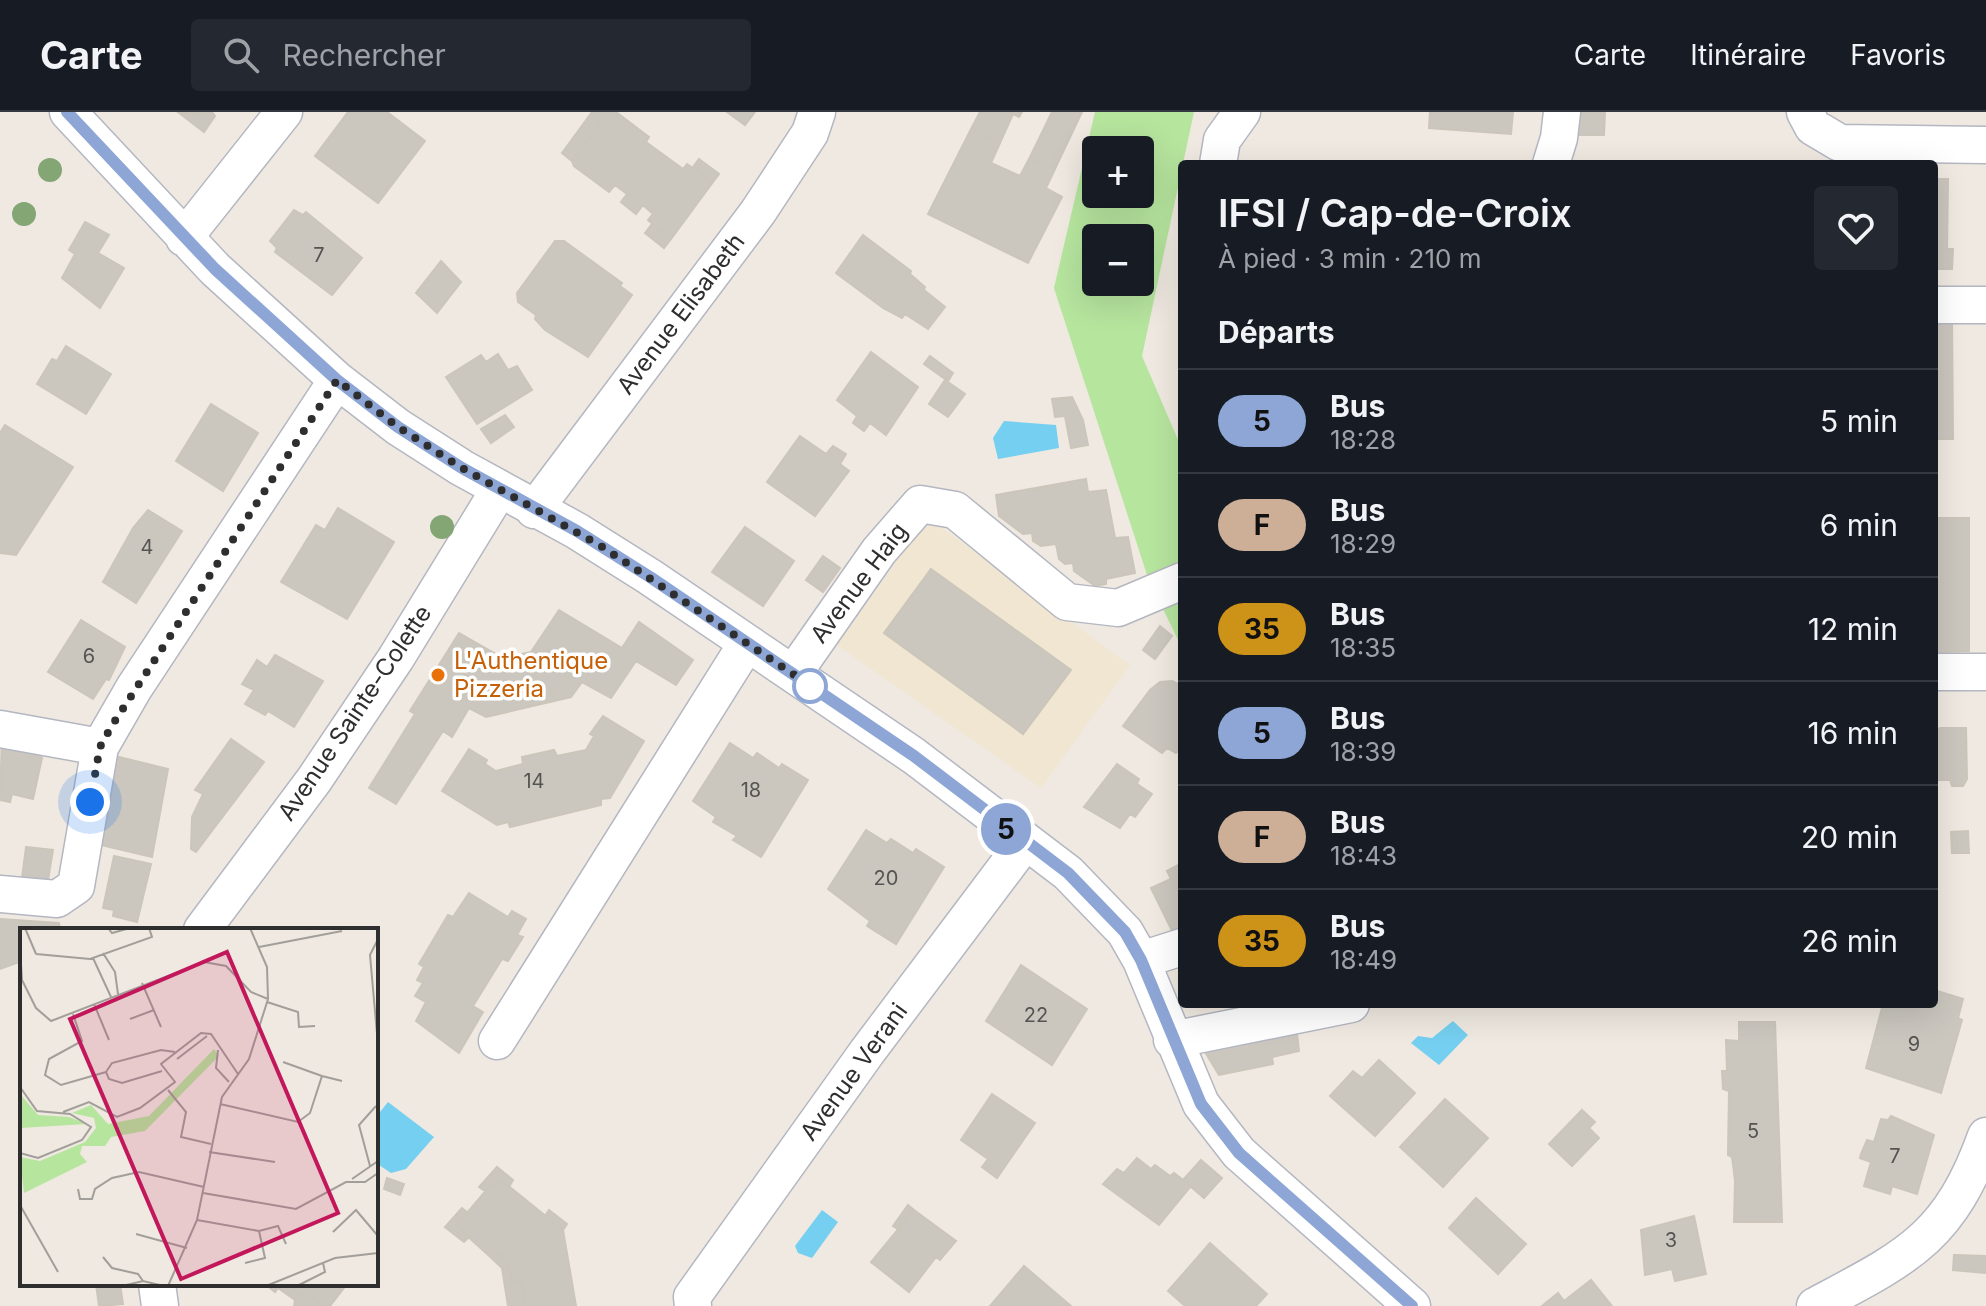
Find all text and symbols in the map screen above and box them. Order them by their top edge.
search box [191,19,751,91]
text: Carte [40,32,143,78]
icon: search [219,33,263,77]
text: Rechercher [283,37,446,73]
text: Carte [1574,38,1646,72]
text: Itinéraire [1690,38,1806,72]
text: Favoris [1850,38,1946,72]
map controls [1082,136,1154,296]
button: + [1082,136,1154,208]
button: heart [1814,186,1898,270]
text: IFSI / Cap-de-Croix [1218,190,1572,236]
button: − [1082,224,1154,296]
street label: Avenue Elisabeth [611,228,751,400]
house number: 7 [313,243,325,267]
text: À pied · 3 min · 210 m [1218,243,1482,274]
text: Départs [1218,314,1335,350]
text: Bus [1330,388,1385,424]
text: 5 min [1820,403,1898,439]
text: 5 [1253,404,1271,438]
text: 18:28 [1330,424,1396,455]
text: Bus [1330,492,1385,528]
text: 6 min [1820,507,1898,543]
text: F [1254,508,1270,542]
street label: Avenue Haig [804,517,913,648]
text: 18:29 [1330,528,1396,559]
house number: 4 [141,535,153,559]
text: Bus [1330,596,1385,632]
street label: Avenue Sainte-Colette [272,600,437,826]
text: 12 min [1808,611,1898,647]
text: 35 [1244,612,1280,646]
text: 18:35 [1330,632,1396,663]
house number: 6 [83,644,95,668]
place label: L'Authentique Pizzeria [454,646,608,703]
marker: L'Authentique Pizzeria [429,666,447,684]
unlabelled marker [793,669,827,703]
text: Bus [1330,700,1385,736]
text: 16 min [1807,715,1898,751]
text: 5 [1253,716,1271,750]
text: 18:39 [1330,736,1396,767]
house number: 14 [523,769,545,793]
house number: 18 [741,778,761,802]
your location [70,782,110,822]
line badge: 5 [980,803,1032,855]
text: Bus [1330,804,1385,840]
text: 5 [997,812,1015,846]
text: 20 min [1801,819,1898,855]
text: F [1254,820,1270,854]
text: 18:43 [1330,840,1397,871]
house number: 20 [874,866,898,890]
text: Bus [1330,908,1385,944]
text: 26 min [1801,923,1898,959]
text: 35 [1244,924,1280,958]
inset map [20,928,378,1286]
text: 18:49 [1330,944,1397,975]
street label: Avenue Verani [794,997,913,1146]
house number: 22 [1024,1003,1048,1027]
house number: 9 [1908,1032,1920,1056]
house number: 5 [1747,1119,1759,1143]
house number: 7 [1889,1144,1901,1168]
house number: 3 [1665,1228,1677,1252]

